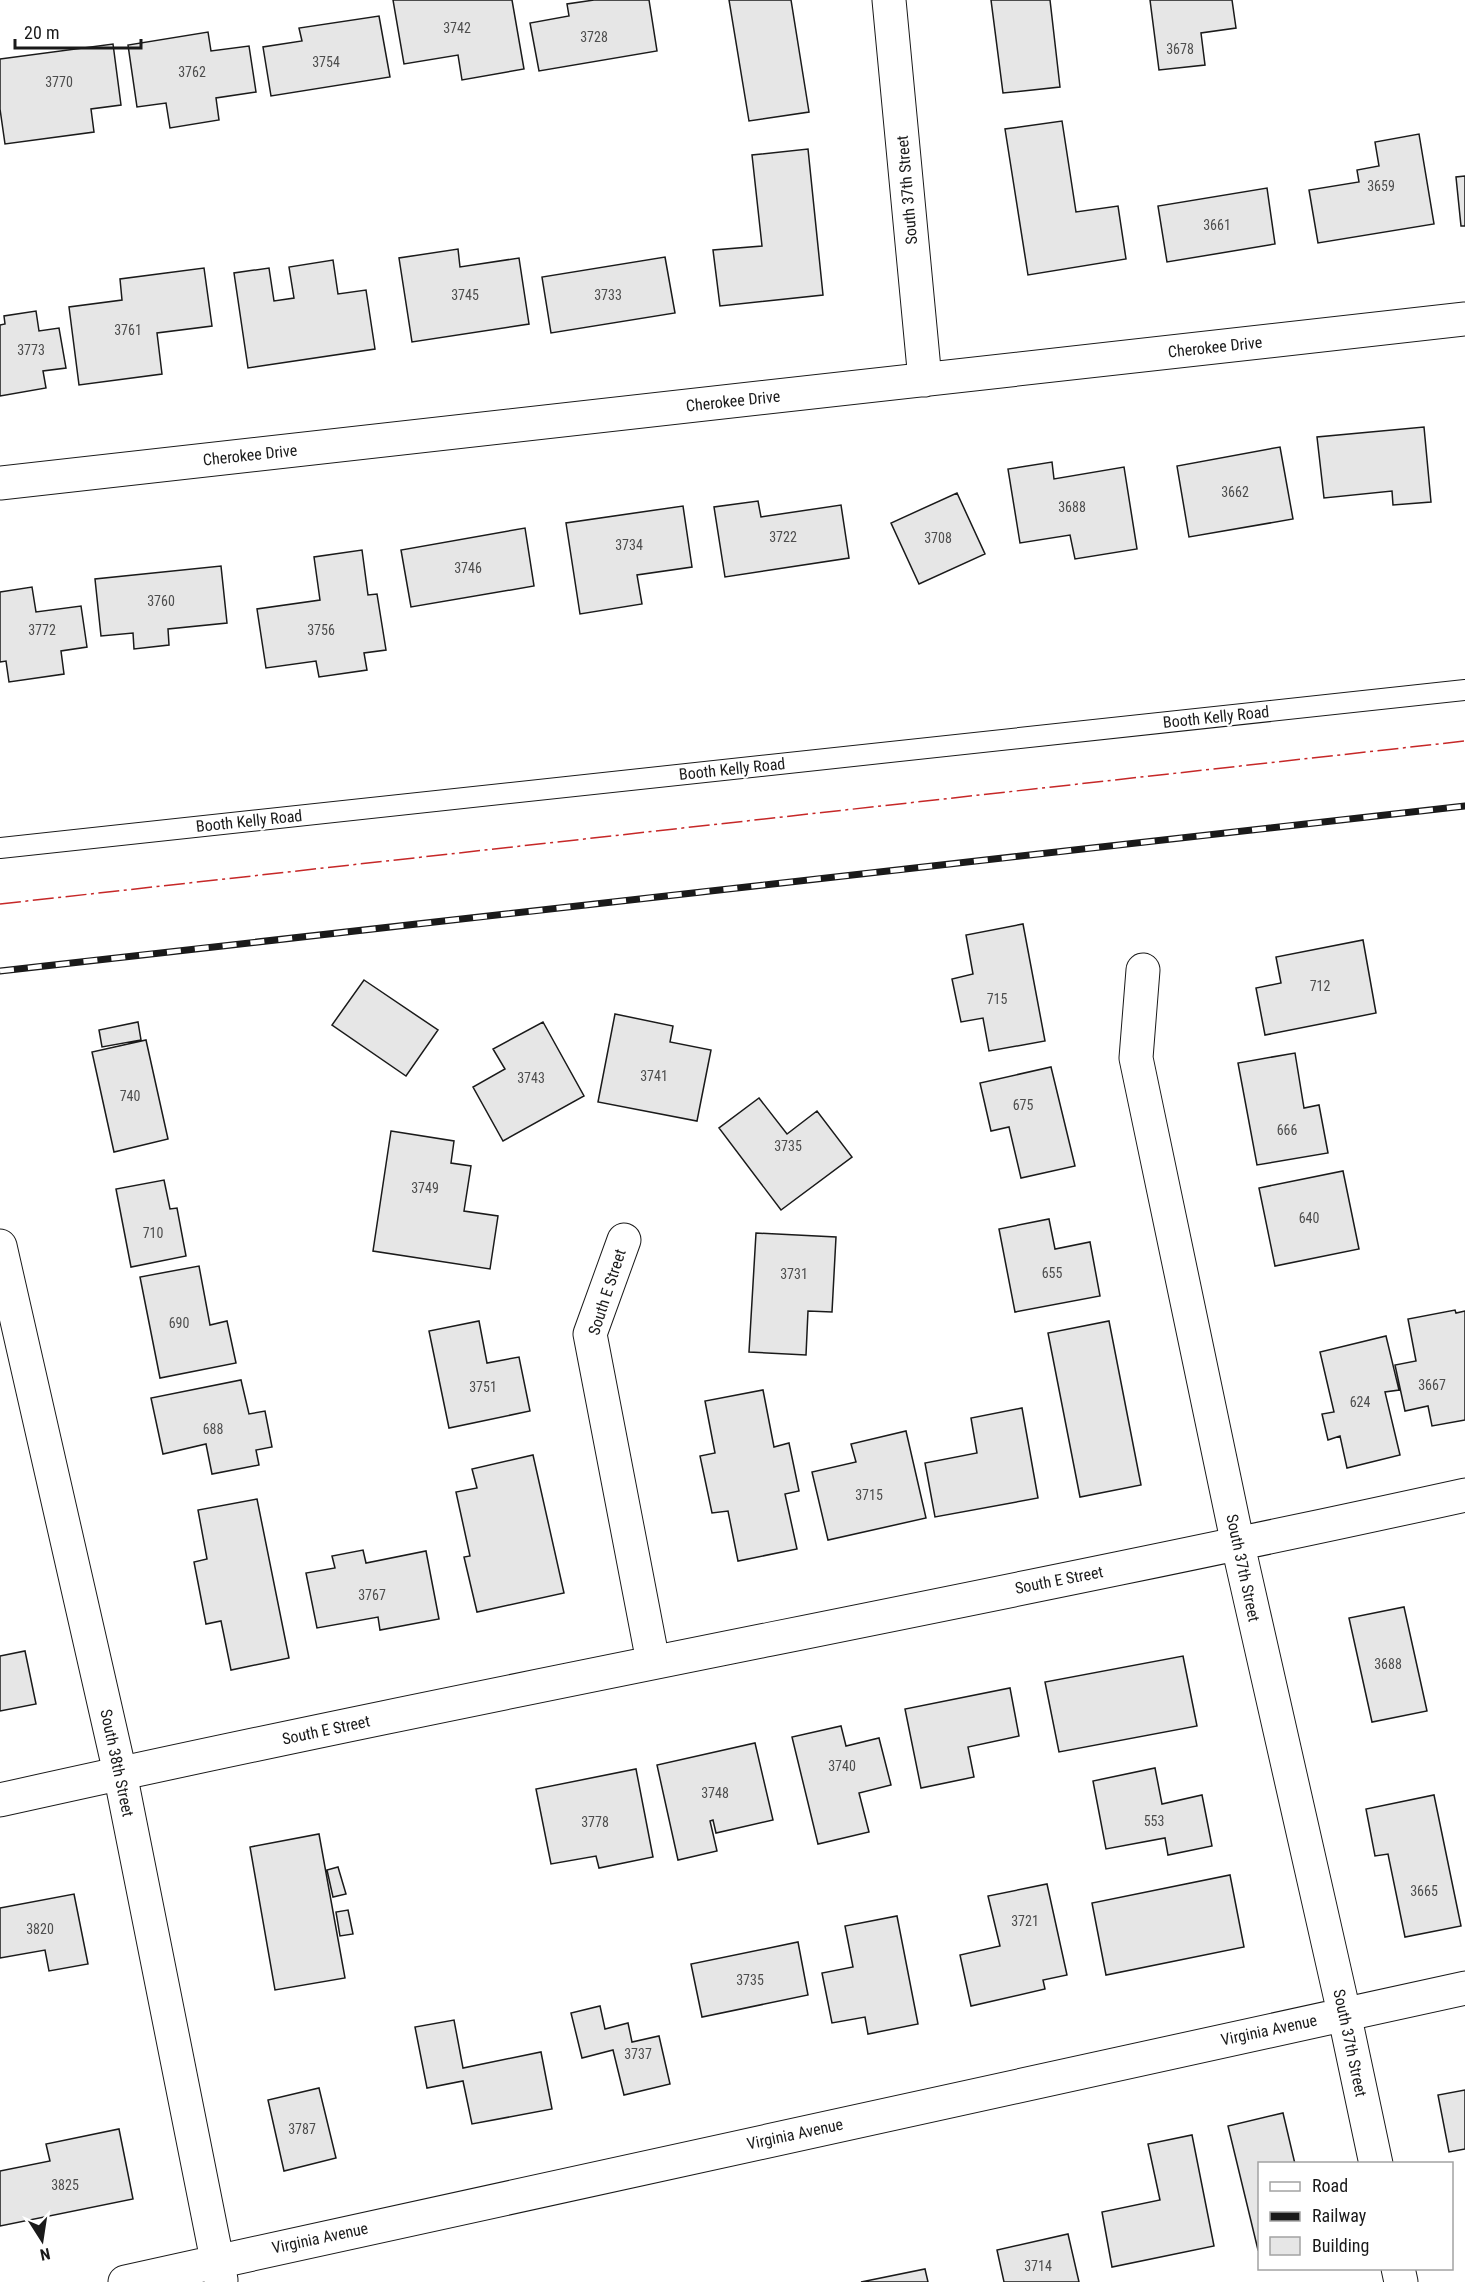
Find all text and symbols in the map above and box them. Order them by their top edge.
scale bar [15,12,141,50]
house number: 3742 [443,20,471,36]
text: 20 m [24,22,59,43]
house number: 3728 [580,29,608,45]
house number: 3678 [1166,41,1194,57]
house number: 3754 [312,54,340,70]
house number: 3762 [178,64,206,80]
house number: 3770 [45,74,73,90]
street label: South 37th Street [893,134,921,245]
house number: 3659 [1367,178,1395,194]
house number: 3661 [1203,217,1231,233]
house number: 3745 [451,287,479,303]
house number: 3733 [594,287,622,303]
house number: 3761 [114,322,142,338]
street label: Cherokee Drive [1167,333,1263,361]
house number: 3773 [17,342,45,358]
street label: Cherokee Drive [685,387,781,415]
street label: Cherokee Drive [202,441,298,469]
house number: 3662 [1221,484,1249,500]
house number: 3688 [1058,499,1086,515]
house number: 3722 [769,529,797,545]
house number: 3708 [924,530,952,546]
house number: 3734 [615,537,643,553]
house number: 3746 [454,560,482,576]
house number: 3760 [147,593,175,609]
house number: 3772 [28,622,56,638]
house number: 3756 [307,622,335,638]
street label: Booth Kelly Road [1162,702,1270,732]
street label: Booth Kelly Road [678,754,786,784]
street label: Booth Kelly Road [195,806,303,836]
house number: 712 [1310,978,1330,994]
house number: 715 [987,991,1007,1007]
house number: 3741 [640,1068,668,1084]
house number: 3743 [517,1070,545,1086]
house number: 740 [120,1088,140,1104]
house number: 675 [1013,1097,1033,1113]
house number: 666 [1277,1122,1297,1138]
house number: 3735 [774,1138,802,1154]
house number: 3749 [411,1180,439,1196]
house number: 640 [1299,1210,1319,1226]
house number: 710 [143,1225,163,1241]
street label: South E Street [584,1246,630,1337]
house number: 655 [1042,1265,1062,1281]
house number: 3731 [780,1266,808,1282]
house number: 690 [169,1315,189,1331]
house number: 3667 [1418,1377,1446,1393]
house number: 3751 [469,1379,497,1395]
house number: 624 [1350,1394,1370,1410]
house number: 688 [203,1421,223,1437]
house number: 3715 [855,1487,883,1503]
street label: South 37th Street [1222,1512,1264,1624]
street label: South E Street [1013,1562,1105,1598]
house number: 3767 [358,1587,386,1603]
house number: 3688 [1374,1656,1402,1672]
street label: South 38th Street [96,1707,138,1819]
street label: South E Street [280,1711,372,1749]
house number: 3740 [828,1758,856,1774]
house number: 3748 [701,1785,729,1801]
house number: 553 [1144,1813,1164,1829]
house number: 3778 [581,1814,609,1830]
house number: 3665 [1410,1883,1438,1899]
house number: 3721 [1011,1913,1039,1929]
house number: 3820 [26,1921,54,1937]
house number: 3735 [736,1972,764,1988]
street label: South 37th Street [1329,1987,1371,2099]
street label: Virginia Avenue [1219,2011,1319,2049]
house number: 3737 [624,2046,652,2062]
street label: Virginia Avenue [745,2115,845,2153]
house number: 3787 [288,2121,316,2137]
legend [1258,2162,1453,2270]
text: Road [1312,2175,1348,2196]
house number: 3825 [51,2177,79,2193]
text: Railway [1312,2205,1367,2226]
north arrow [12,2210,72,2270]
street label: Virginia Avenue [270,2219,370,2257]
text: Building [1312,2235,1369,2256]
text: N [38,2244,52,2264]
house number: 3714 [1024,2258,1052,2274]

